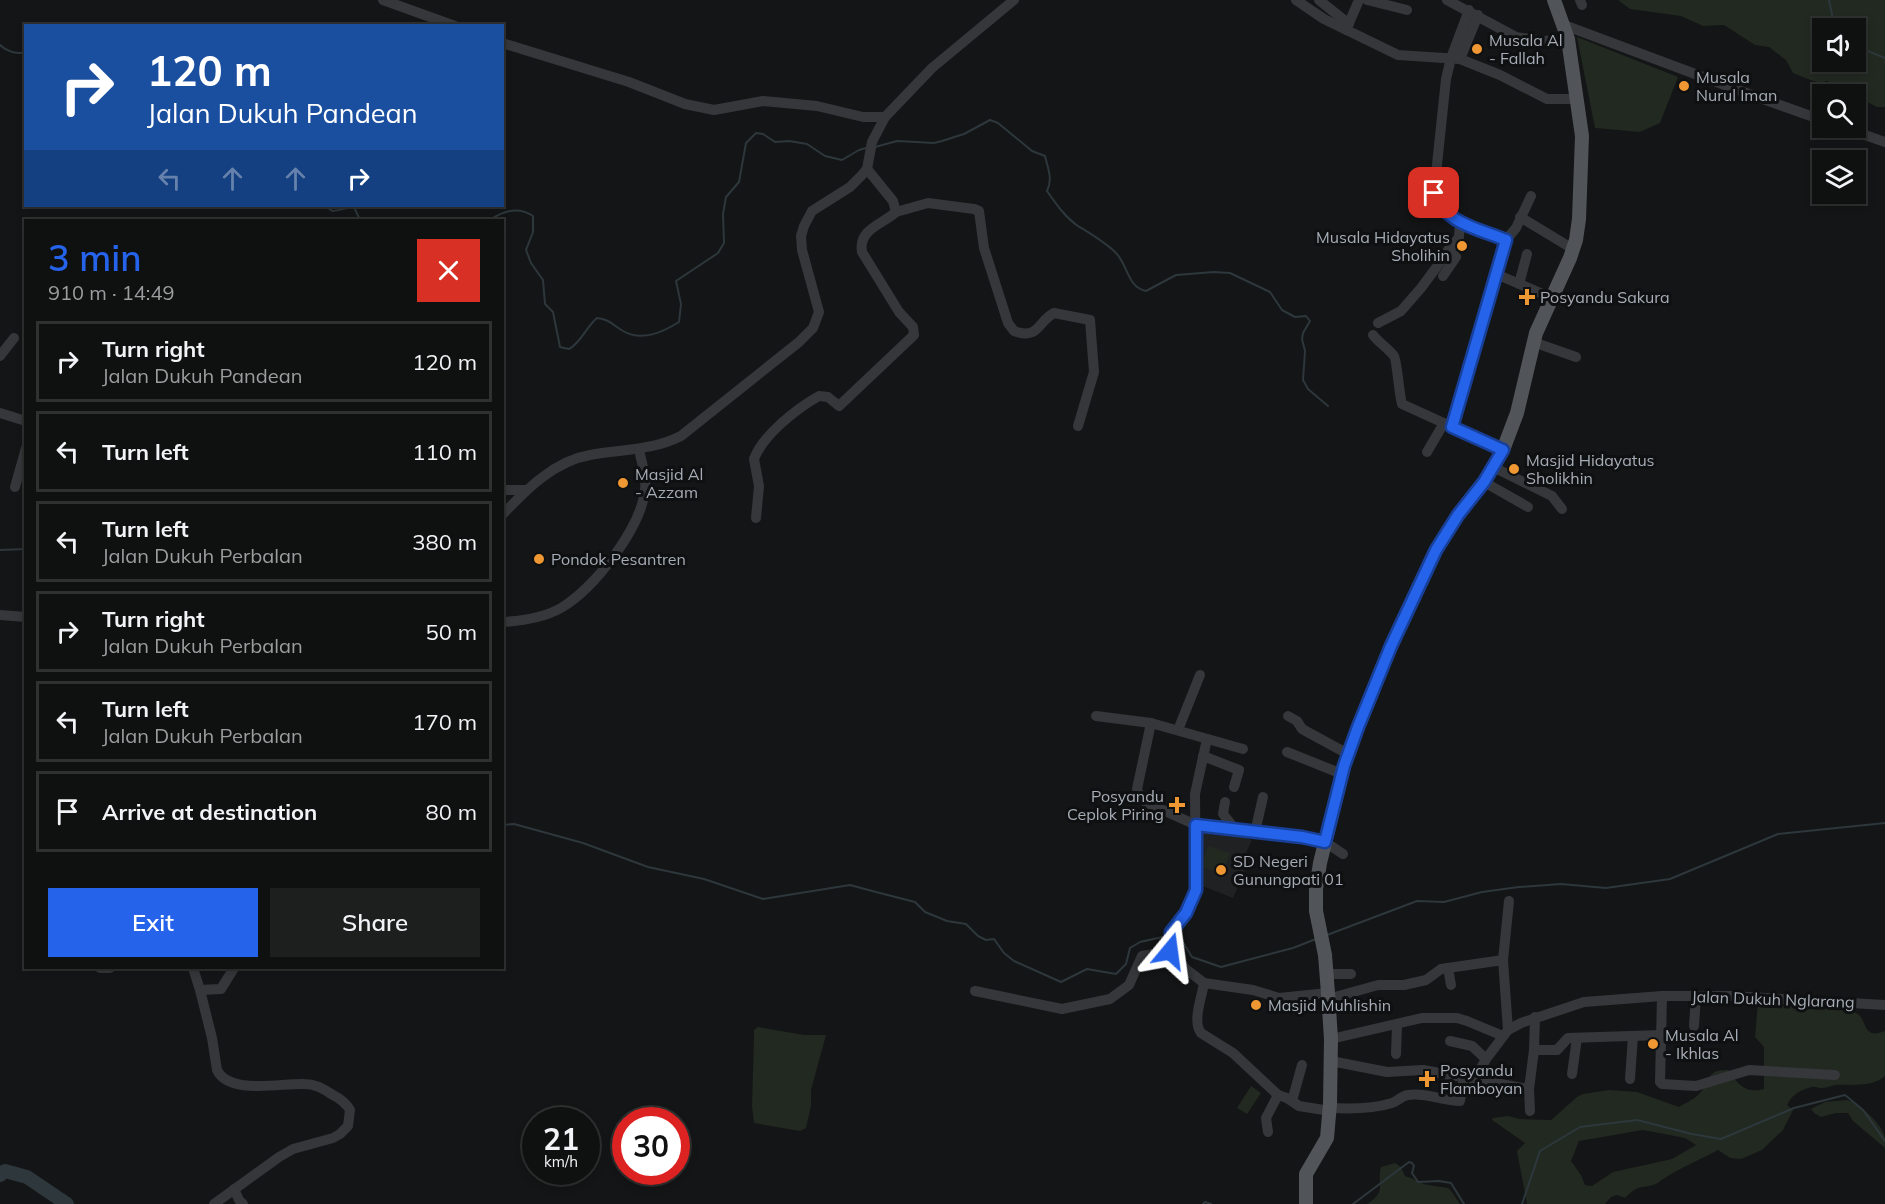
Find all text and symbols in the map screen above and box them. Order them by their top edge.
map controls [1812,18,1866,204]
button: sound [1812,18,1866,72]
place label: Musala Al - Fallah [1489,30,1563,68]
marker: Musala Al - Fallah [1470,42,1484,56]
text: 120 m [147,44,272,97]
icon: right [48,48,126,126]
place label: Musala Nurul Iman [1696,67,1777,105]
marker: Musala Nurul Iman [1677,79,1691,93]
button: search [1812,84,1866,138]
text: Jalan Dukuh Pandean [147,96,418,130]
button: layers [1812,150,1866,204]
icon: left [153,162,186,195]
icon: ahead [216,162,249,195]
icon: ahead [279,162,312,195]
icon: right [342,162,375,195]
pin [1408,167,1459,218]
icon: arrive [1417,176,1450,209]
place label: Musala Hidayatus Sholihin [1316,227,1450,265]
text: 3 min [48,235,142,280]
button: close [417,239,480,302]
marker: Musala Hidayatus Sholihin [1455,239,1469,253]
text: 910 m · 14:49 [48,280,174,305]
place label: Posyandu Sakura [1540,287,1670,307]
marker: Posyandu Sakura [1518,288,1536,306]
text: Turn right [102,335,205,363]
icon: right [51,345,84,378]
text: 120 m [412,348,477,376]
text: Jalan Dukuh Pandean [102,363,302,388]
icon: left [51,435,84,468]
text: Turn left [102,438,189,466]
text: 110 m [412,438,477,466]
place label: Masjid Hidayatus Sholikhin [1526,450,1655,488]
marker: Masjid Hidayatus Sholikhin [1507,462,1521,476]
place label: Masjid Al - Azzam [635,464,703,502]
marker: Masjid Al - Azzam [616,476,630,490]
text: Turn left [102,515,189,543]
icon: left [51,525,84,558]
text: 380 m [412,528,477,556]
text: Jalan Dukuh Perbalan [102,543,303,568]
place label: Pondok Pesantren [551,549,686,569]
marker: Pondok Pesantren [532,552,546,566]
text: Turn right [102,605,205,633]
icon: right [51,615,84,648]
text: 50 m [426,618,477,646]
text: Jalan Dukuh Perbalan [102,633,303,658]
text: Turn left [102,695,189,723]
icon: left [51,705,84,738]
text: 170 m [412,708,477,736]
text: Jalan Dukuh Perbalan [102,723,303,748]
place label: Posyandu Ceplok Piring [1067,786,1164,824]
icon: arrive [51,795,84,828]
marker: Posyandu Ceplok Piring [1168,796,1186,814]
text: Arrive at destination [102,798,317,826]
text: 80 m [426,798,477,826]
place label: SD Negeri Gunungpati 01 [1233,851,1344,889]
marker: SD Negeri Gunungpati 01 [1214,863,1228,877]
button: Exit [48,888,258,957]
button: Share [270,888,480,957]
position arrow [1138,919,1202,983]
street label: Jalan Dukuh Nglarang [1691,986,1855,1012]
place label: Masjid Muhlishin [1268,995,1391,1015]
marker: Masjid Muhlishin [1249,998,1263,1012]
place label: Musala Al - Ikhlas [1665,1025,1739,1063]
marker: Musala Al - Ikhlas [1646,1037,1660,1051]
place label: Posyandu Flamboyan [1440,1060,1522,1098]
marker: Posyandu Flamboyan [1418,1070,1436,1088]
speed limit sign: 30 [612,1107,690,1185]
text: 21 [543,1120,579,1158]
text: km/h [544,1152,578,1171]

